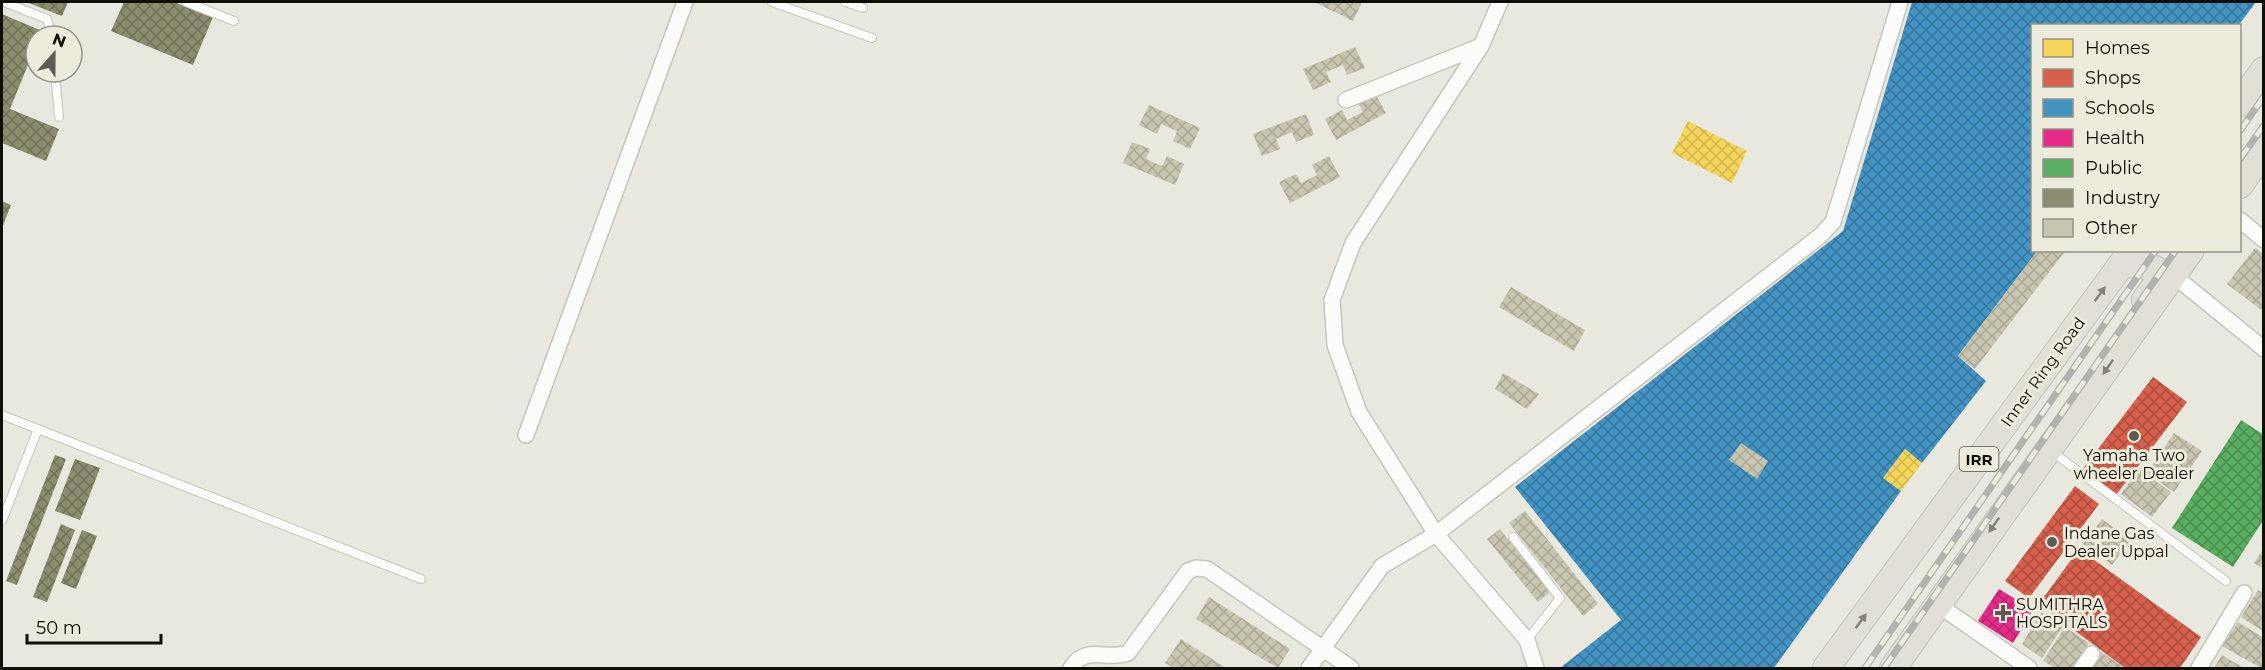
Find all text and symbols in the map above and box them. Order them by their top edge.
north arrow [24,24,84,84]
legend [2031,24,2241,252]
text: N [50,29,69,52]
text: Homes [2085,37,2150,59]
text: Shops [2085,67,2141,89]
text: Schools [2085,97,2155,119]
text: Health [2085,127,2145,149]
text: Public [2085,157,2142,179]
text: Industry [2085,187,2160,209]
text: Other [2085,217,2138,239]
one-way arrow [2094,287,2106,303]
street label: Inner Ring Road [1997,314,2089,430]
one-way arrow [2102,358,2114,374]
marker: Yamaha Two wheeler Dealer [2127,429,2141,443]
place label: Yamaha Two wheeler Dealer [2073,446,2195,483]
road number: IRR [1960,447,1998,471]
one-way arrow [1988,517,2000,532]
place label: Indane Gas Dealer Uppal [2064,524,2169,561]
marker: Indane Gas Dealer Uppal [2045,535,2059,549]
place label: SUMITHRA HOSPITALS [2016,595,2108,632]
marker: SUMITHRA HOSPITALS [1994,604,2012,622]
scale bar [27,607,160,645]
one-way arrow [1854,614,1866,629]
text: 50 m [36,617,82,639]

